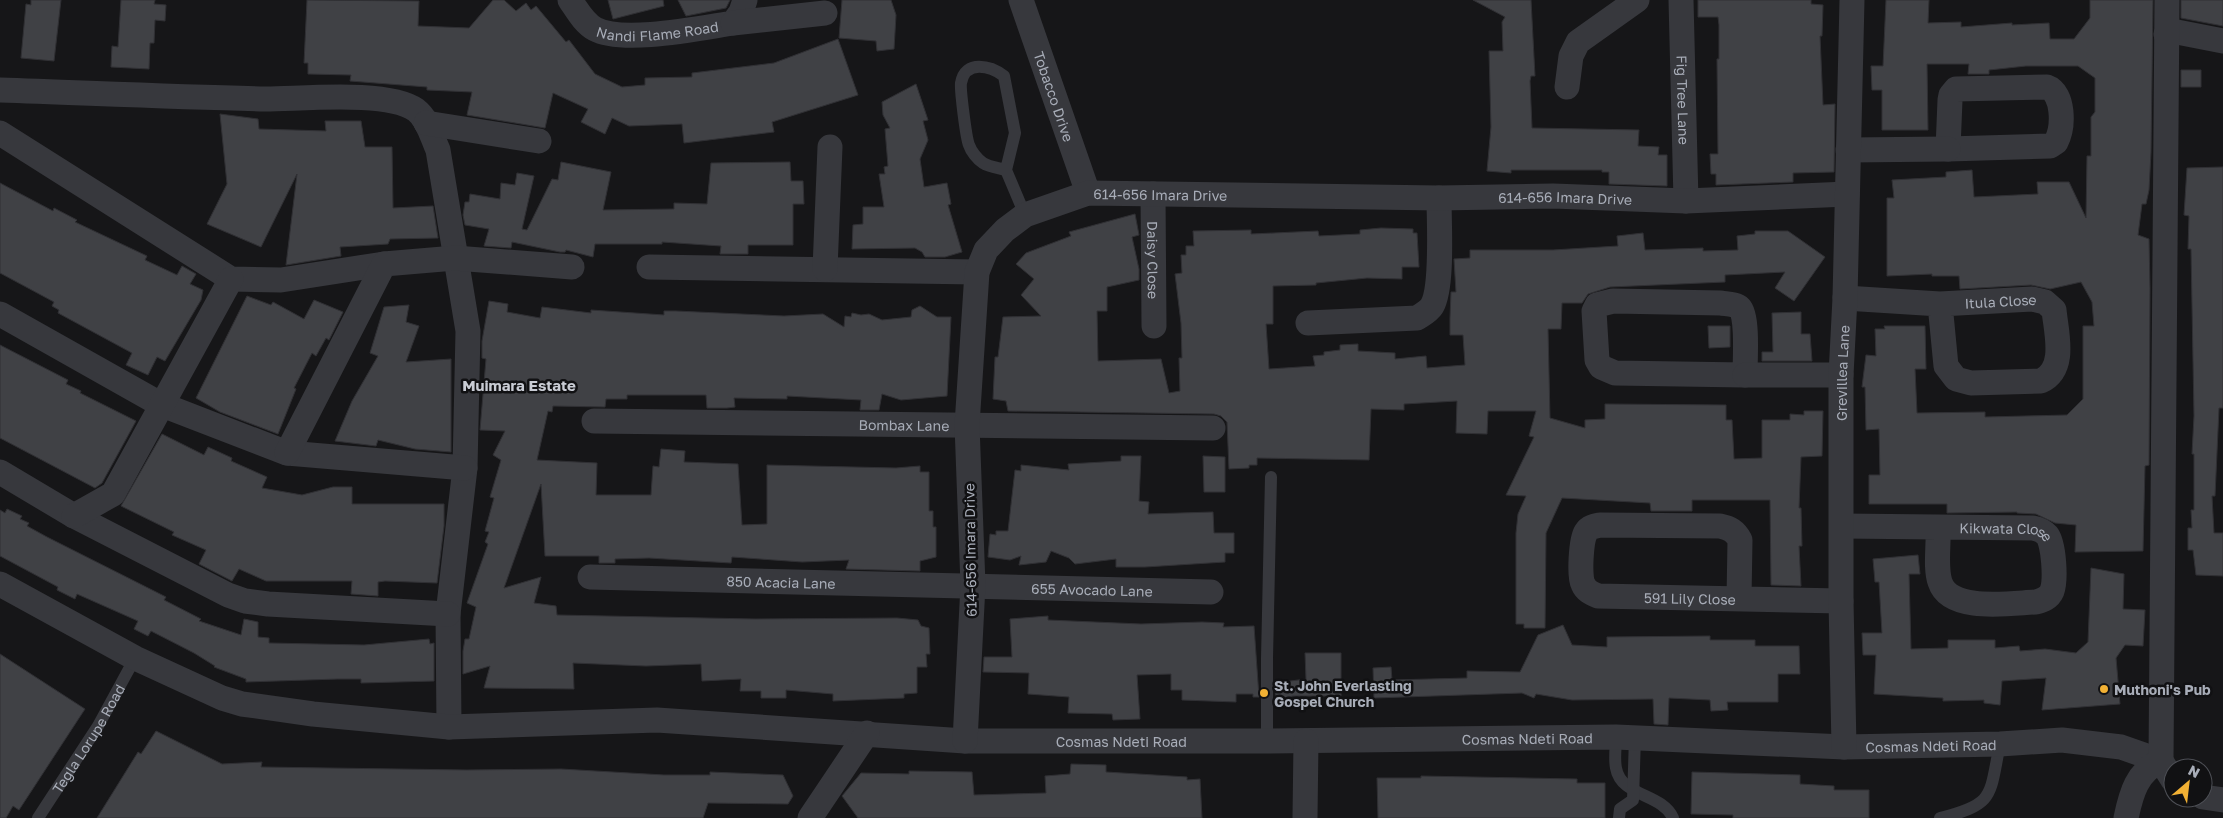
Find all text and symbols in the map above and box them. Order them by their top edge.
street label: Nandi Flame Road [594,17,720,44]
street label: Tobacco Drive [1031,49,1078,144]
street label: Fig Tree Lane [1674,55,1693,145]
street label: 614-656 Imara Drive [1093,185,1227,203]
street label: 614-656 Imara Drive [1498,187,1632,207]
street label: Daisy Close [1145,221,1162,299]
street label: Itula Close [1964,290,2039,311]
street label: Grevillea Lane [1832,325,1852,421]
district label: Muimara Estate [462,376,576,394]
street label: Bombax Lane [859,415,949,434]
street label: 614-656 Imara Drive [960,483,980,617]
street label: Kikwata Close [1959,519,2057,544]
street label: 850 Acacia Lane [726,572,836,591]
street label: 655 Avocado Lane [1031,579,1153,599]
street label: 591 Lily Close [1644,588,1736,607]
place label: St. John Everlasting Gospel Church [1274,677,1412,710]
street label: Tegla Lorupe Road [48,681,128,796]
place label: Muthoni's Pub [2114,681,2211,698]
marker: Muthoni's Pub [2098,683,2110,695]
marker: St. John Everlasting Gospel Church [1258,687,1270,699]
street label: Cosmas Ndeti Road [1462,729,1593,747]
street label: Cosmas Ndeti Road [1056,733,1187,750]
street label: Cosmas Ndeti Road [1865,736,1997,755]
north arrow [2163,758,2213,808]
text: N [2186,761,2203,781]

